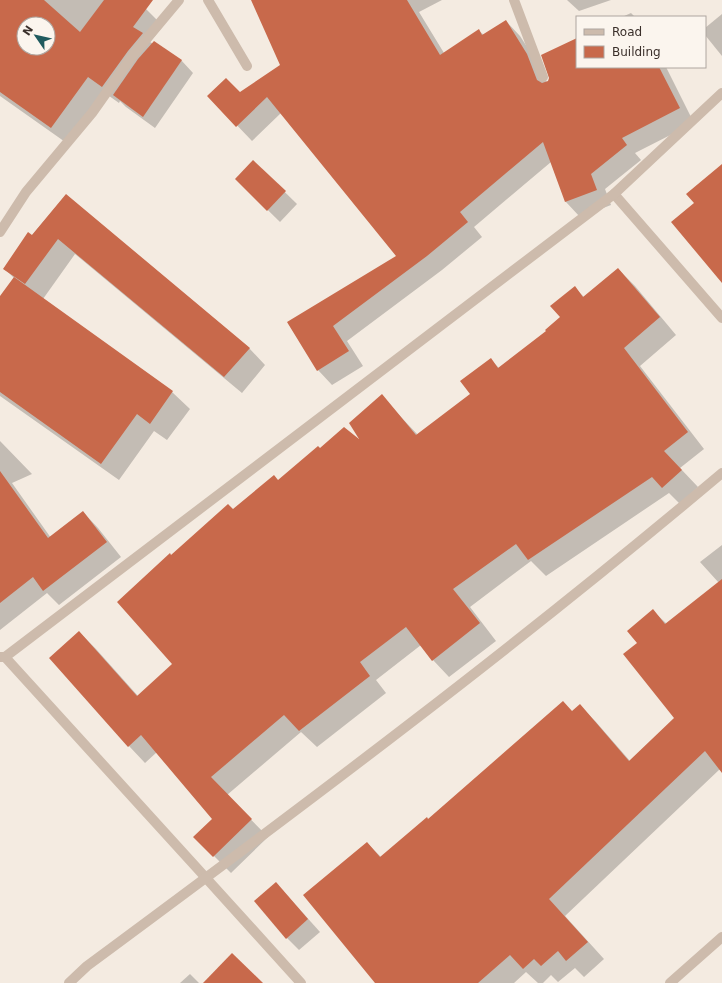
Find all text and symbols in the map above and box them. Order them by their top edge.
north arrow [16,16,56,56]
legend [576,16,706,68]
text: N [20,23,36,38]
text: Road [612,25,642,39]
text: Building [612,45,661,59]

